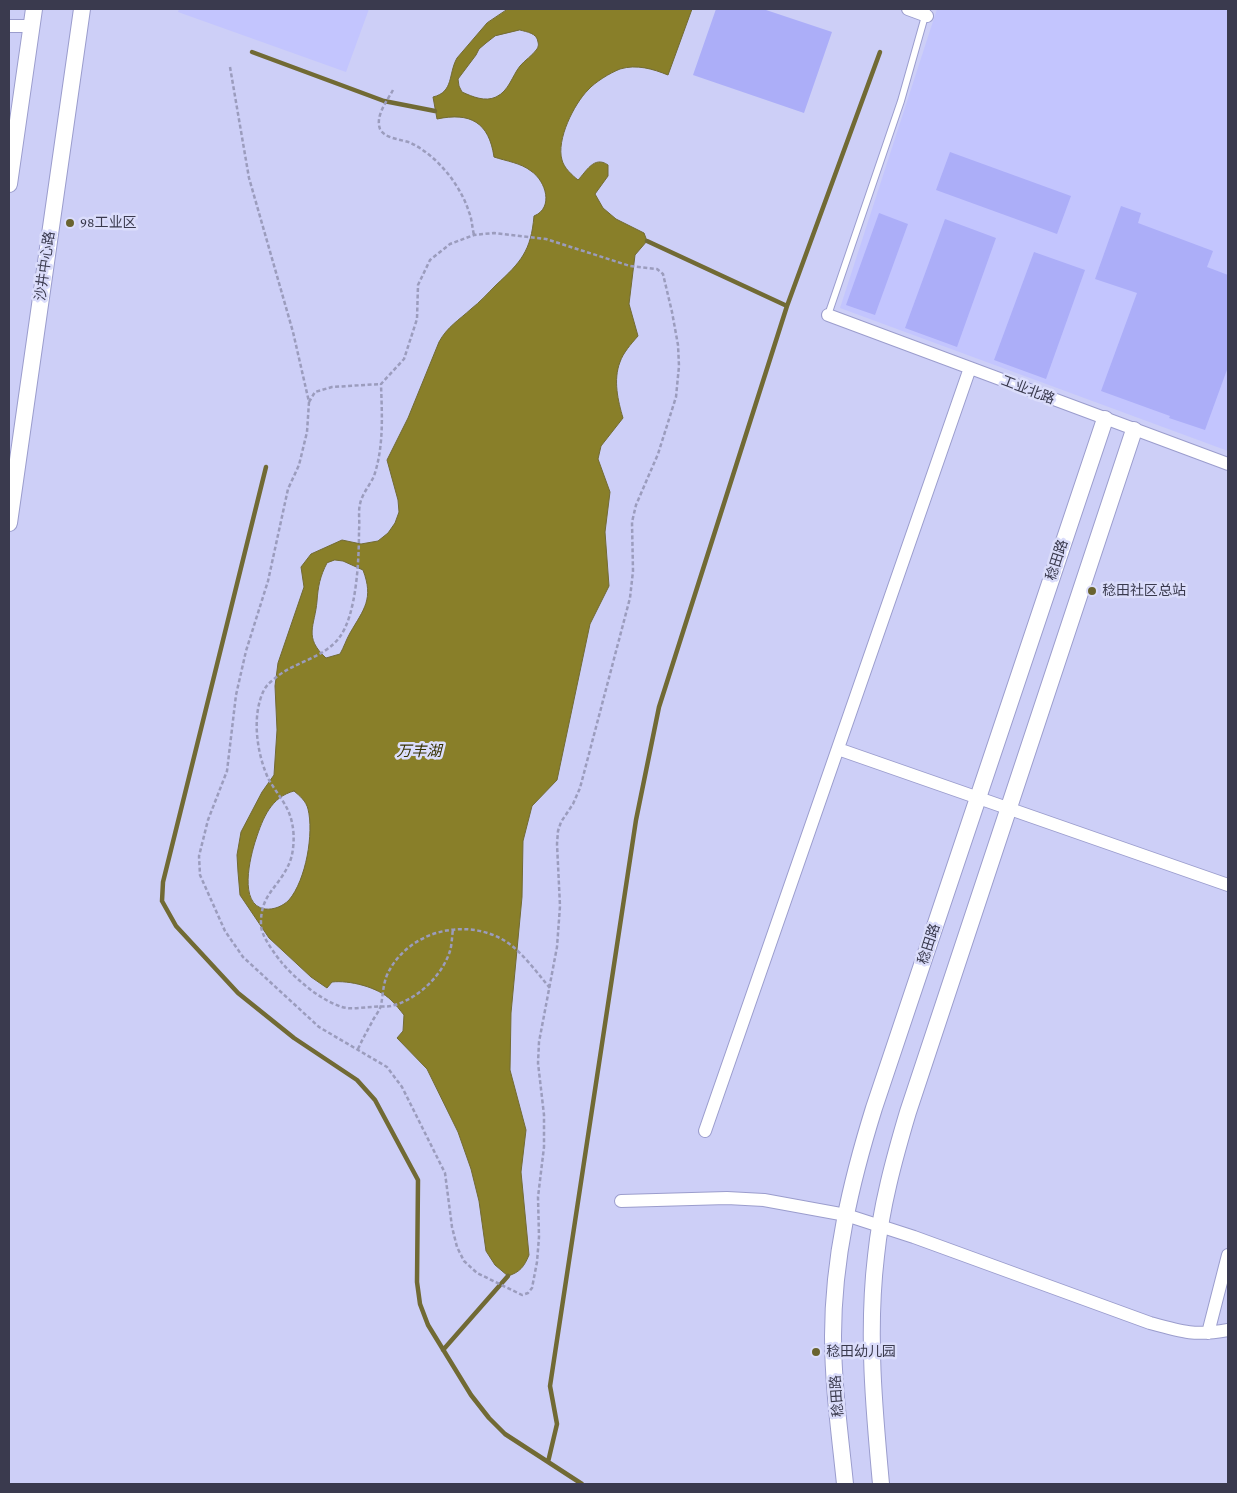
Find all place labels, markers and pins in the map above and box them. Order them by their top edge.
place label: 98工业区 [80,215,137,231]
marker: 98工业区 [64,217,76,229]
place label: 稔田社区总站 [1102,583,1186,599]
marker: 稔田社区总站 [1086,585,1098,597]
place label: 稔田幼儿园 [826,1344,896,1360]
marker: 稔田幼儿园 [810,1346,822,1358]

